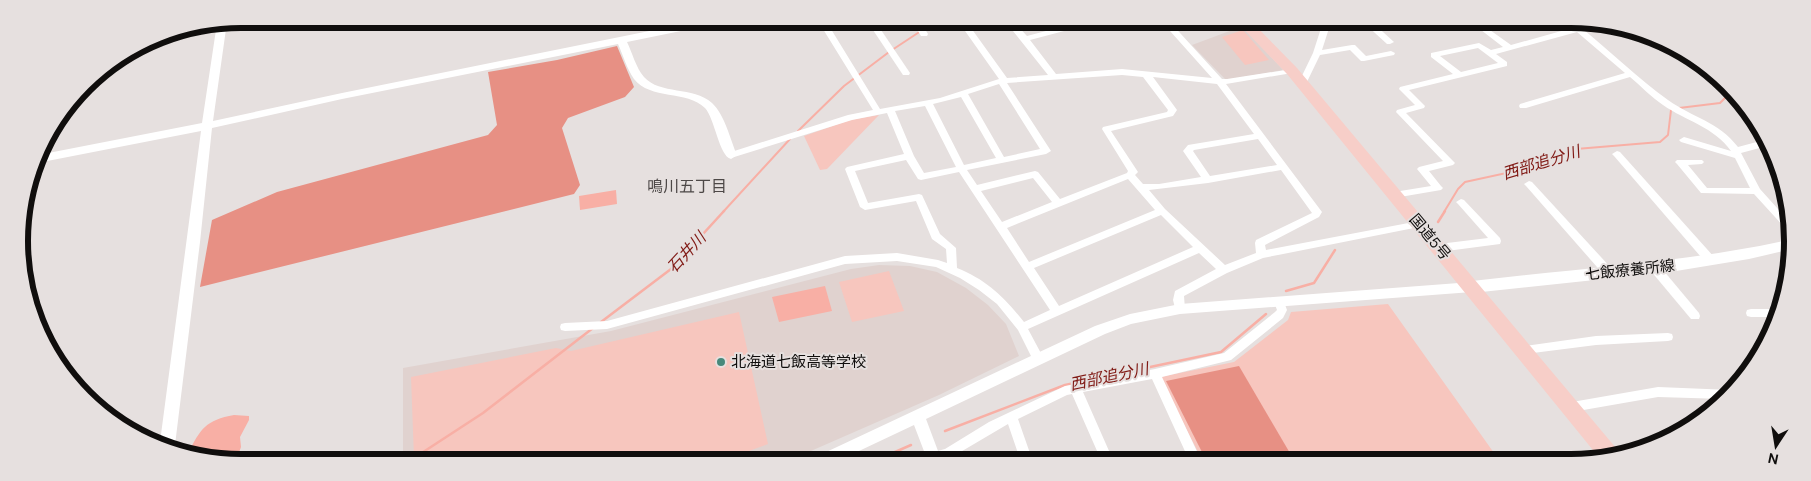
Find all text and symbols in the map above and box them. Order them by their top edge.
water label: 西部追分川 [1500,140,1584,184]
district label: 鳴川五丁目 [647,176,727,197]
street label: 国道5号 [1405,210,1455,264]
water label: 石井川 [662,226,712,277]
street label: 七飯療養所線 [1584,255,1676,285]
place label: 北海道七飯高等学校 [731,352,866,372]
marker: 北海道七飯高等学校 [715,356,727,368]
water label: 西部追分川 [1068,357,1152,395]
north arrow [1751,421,1801,471]
text: N [1766,449,1780,469]

